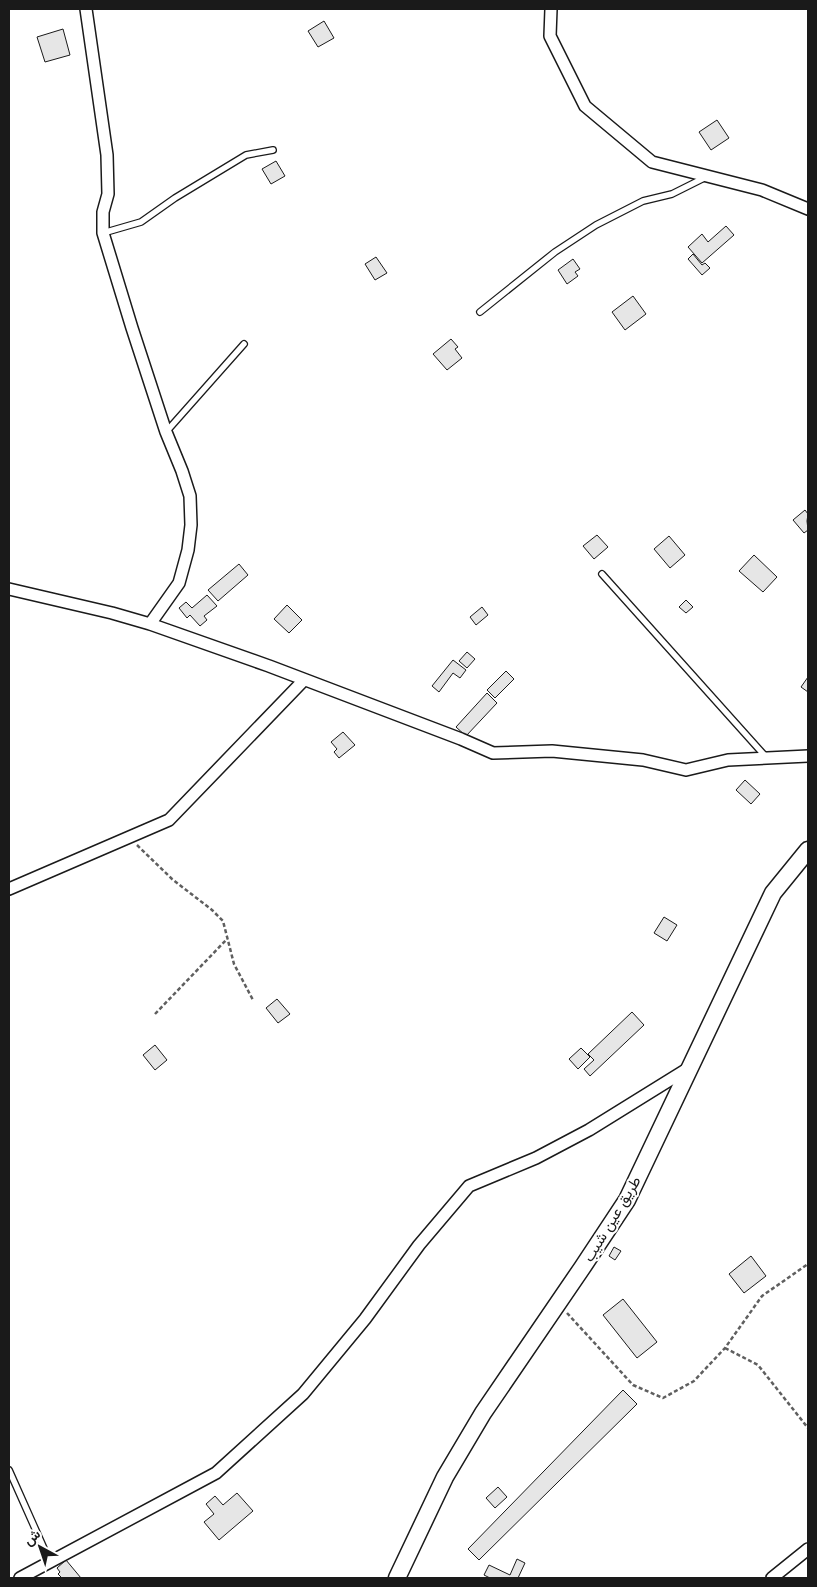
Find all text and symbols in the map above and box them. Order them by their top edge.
street label: طريق عين شيب [578,1172,646,1266]
north arrow [15,1522,65,1572]
text: ش [19,1524,45,1550]

